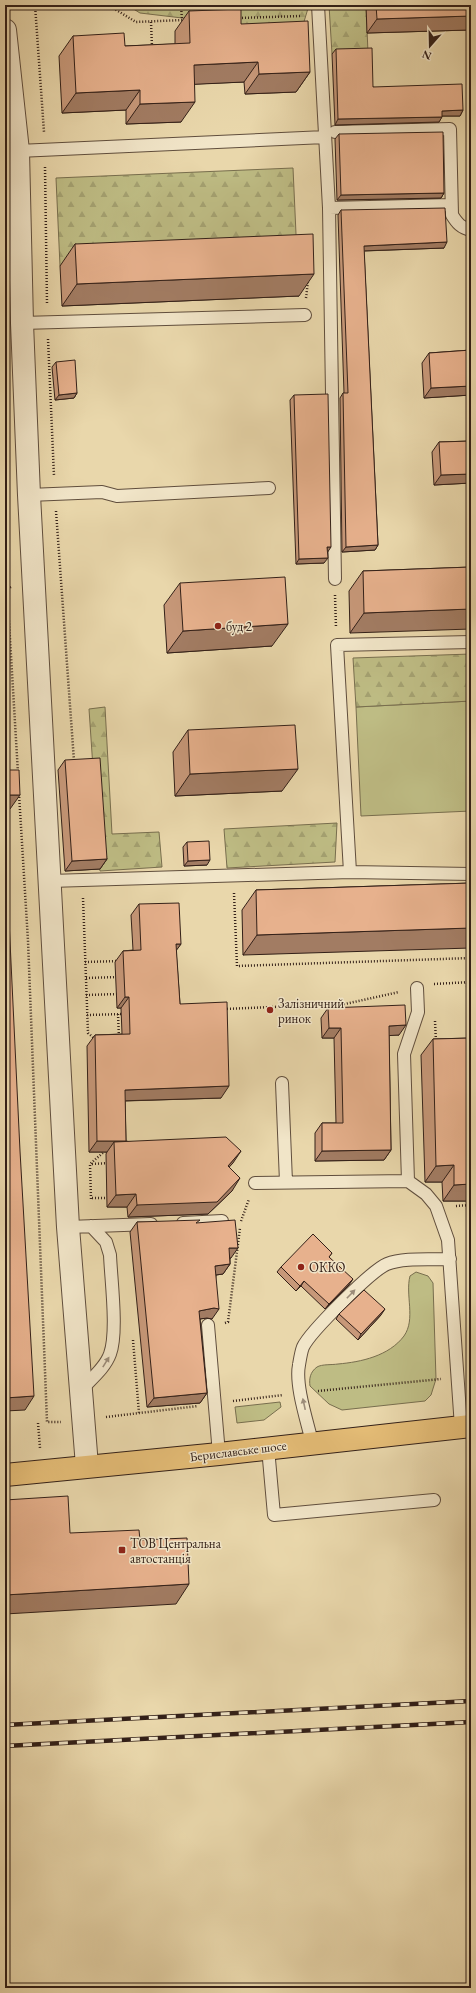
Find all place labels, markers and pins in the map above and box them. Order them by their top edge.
place label: буд 2 [226,618,253,635]
marker: буд 2 [213,621,223,631]
place label: Залізничний ринок [278,995,344,1027]
marker: Залізничний ринок [265,1005,275,1015]
place label: ОККО [309,1259,346,1276]
marker: ОККО [296,1262,306,1272]
place label: ТОВ Центральна автостанція [130,1535,222,1567]
marker: ТОВ Центральна автостанція [117,1545,127,1555]

